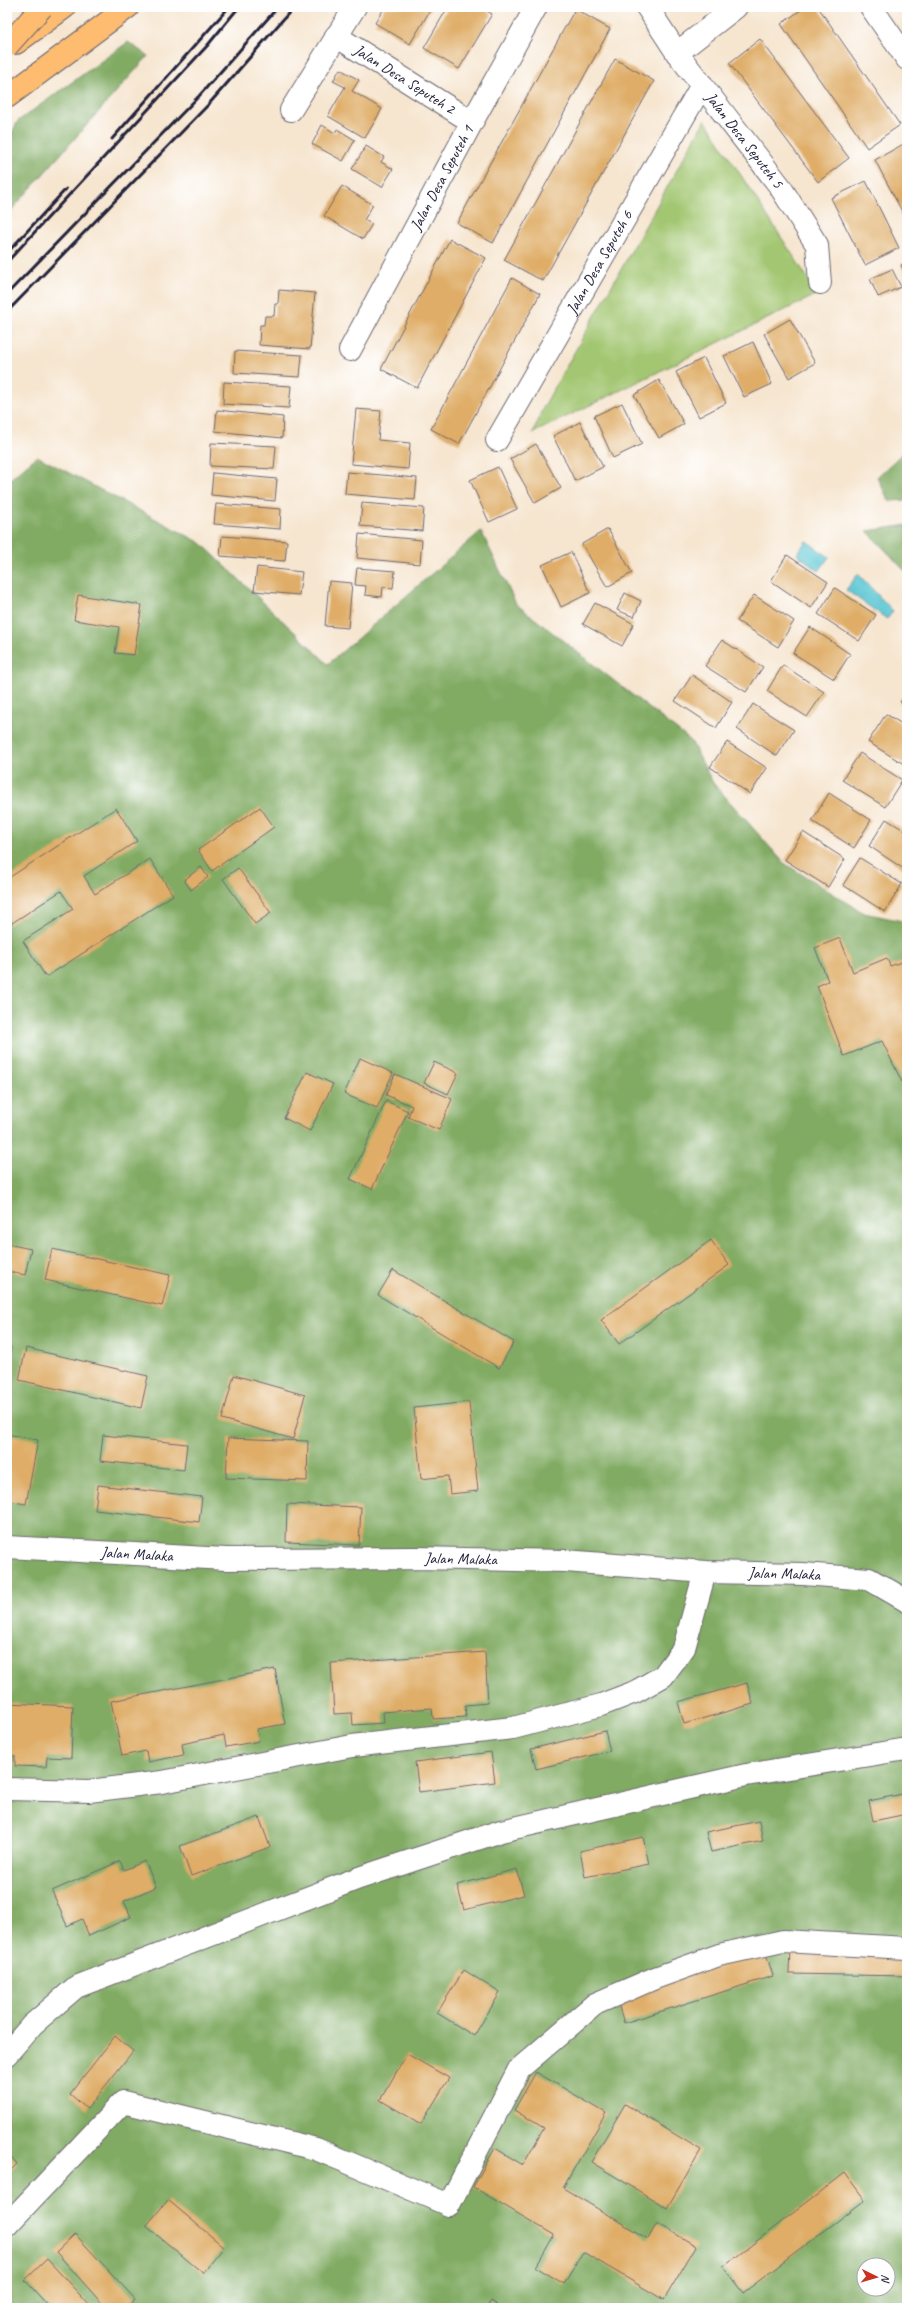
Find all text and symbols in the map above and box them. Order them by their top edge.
street label: Jalan Desa Seputeh 2 [349,39,460,120]
street label: Jalan Desa Seputeh 5 [700,87,788,193]
street label: Jalan Desa Seputeh 1 [405,121,479,235]
street label: Jalan Desa Seputeh 6 [561,206,638,319]
street label: Jalan Malaka [99,1542,175,1566]
street label: Jalan Malaka [423,1548,498,1570]
street label: Jalan Malaka [747,1563,822,1585]
north arrow [856,2257,896,2297]
text: N [879,2274,893,2284]

